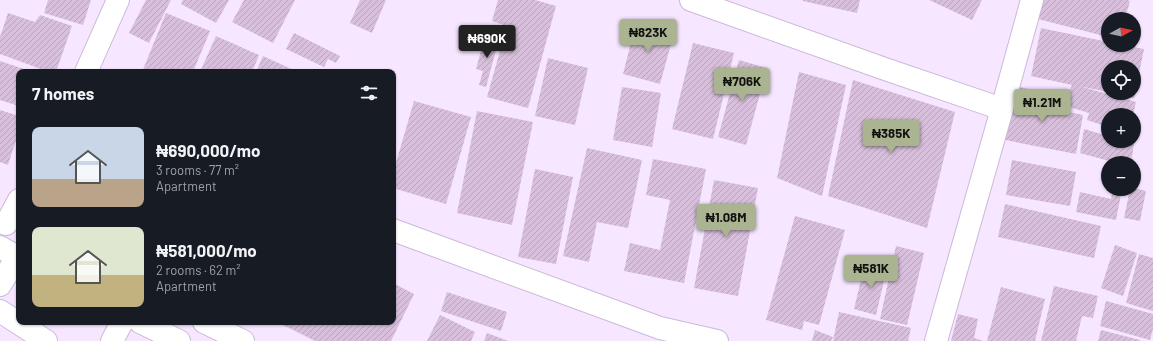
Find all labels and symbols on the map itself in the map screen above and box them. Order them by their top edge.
north arrow [1101,12,1141,52]
pin: ₦823K [620,19,676,53]
pin: ₦690K [459,25,515,59]
pin: ₦706K [714,68,770,102]
pin: ₦1.21M [1009,89,1075,123]
pin: ₦385K [863,120,919,154]
pin: ₦1.08M [693,204,759,238]
pin: ₦581K [843,255,899,289]

